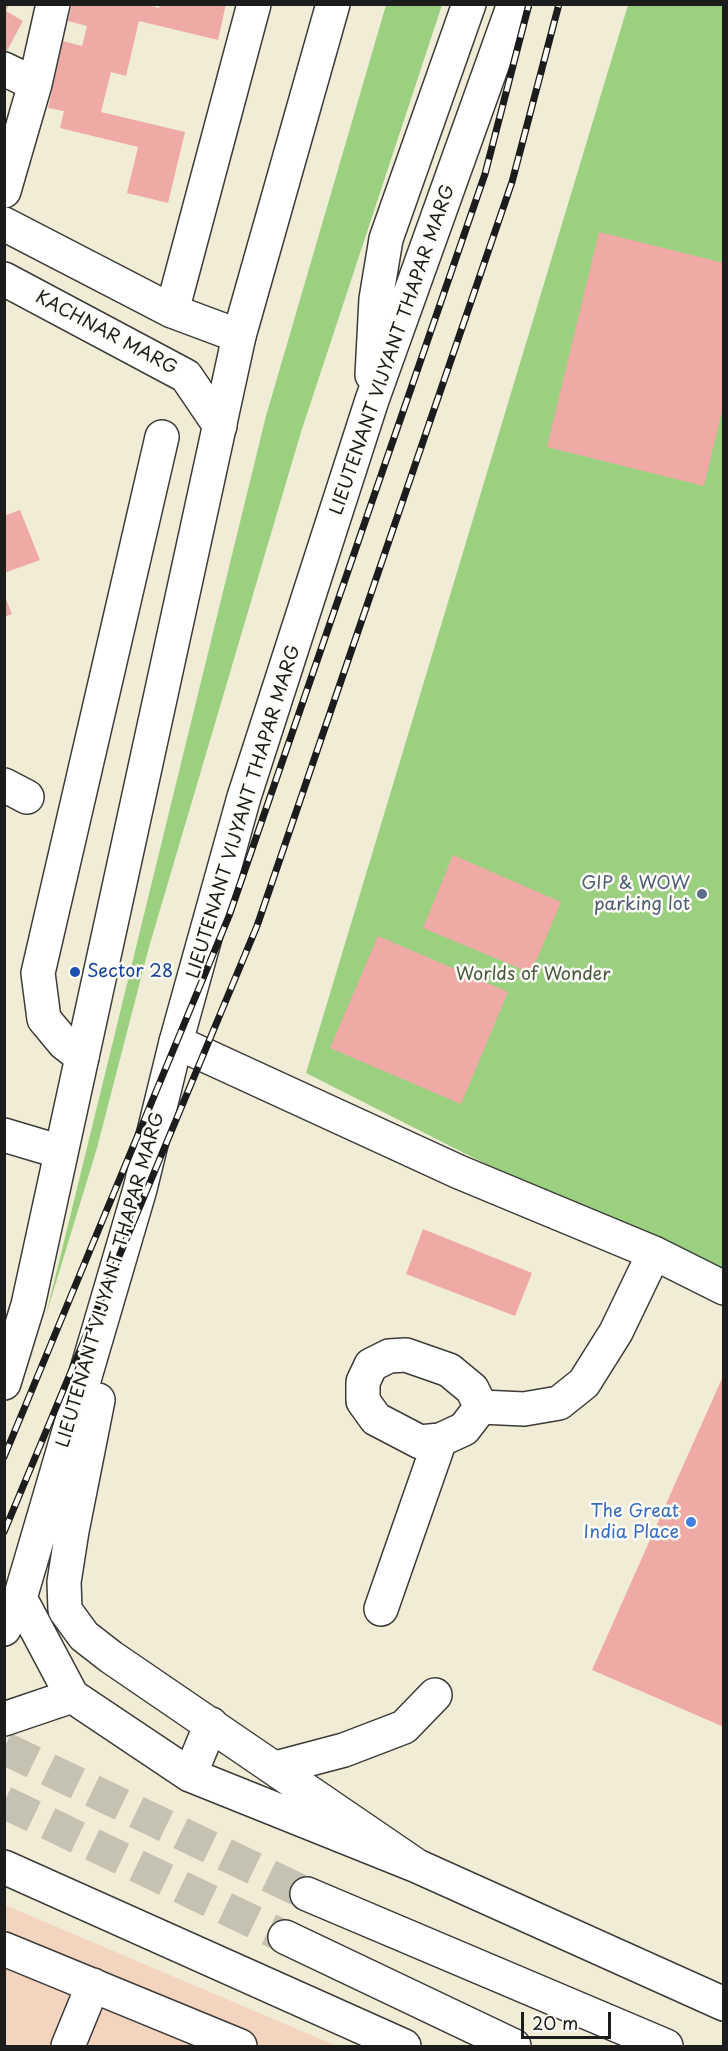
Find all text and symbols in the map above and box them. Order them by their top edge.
street label: LIEUTENANT VIJYANT THAPAR MARG [326,182,460,518]
street label: KACHNAR MARG [32,287,180,379]
street label: LIEUTENANT VIJYANT THAPAR MARG [183,643,305,981]
place label: GIP & WOW parking lot [581,873,690,916]
marker: GIP & WOW parking lot [695,887,709,901]
place label: Sector 28 [87,961,173,983]
park label: Worlds of Wonder [456,964,610,986]
marker: Sector 28 [68,965,82,979]
street label: LIEUTENANT VIJYANT THAPAR MARG [53,1110,169,1450]
place label: The Great India Place [584,1501,679,1544]
marker: The Great India Place [684,1515,698,1529]
scale bar [524,2000,614,2038]
text: 20 m [532,2009,578,2036]

